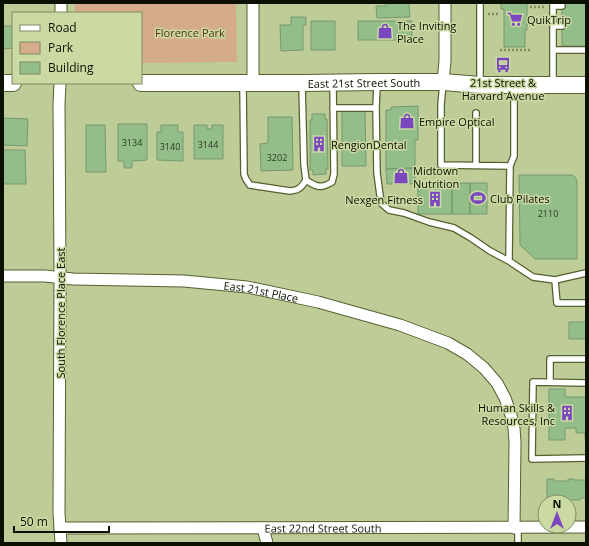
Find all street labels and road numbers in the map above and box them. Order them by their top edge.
street label: East 21st Street South [308,74,420,90]
street label: South Florence Place East [53,247,68,378]
street label: East 21st Place [223,277,300,305]
street label: East 22nd Street South [265,520,381,535]

